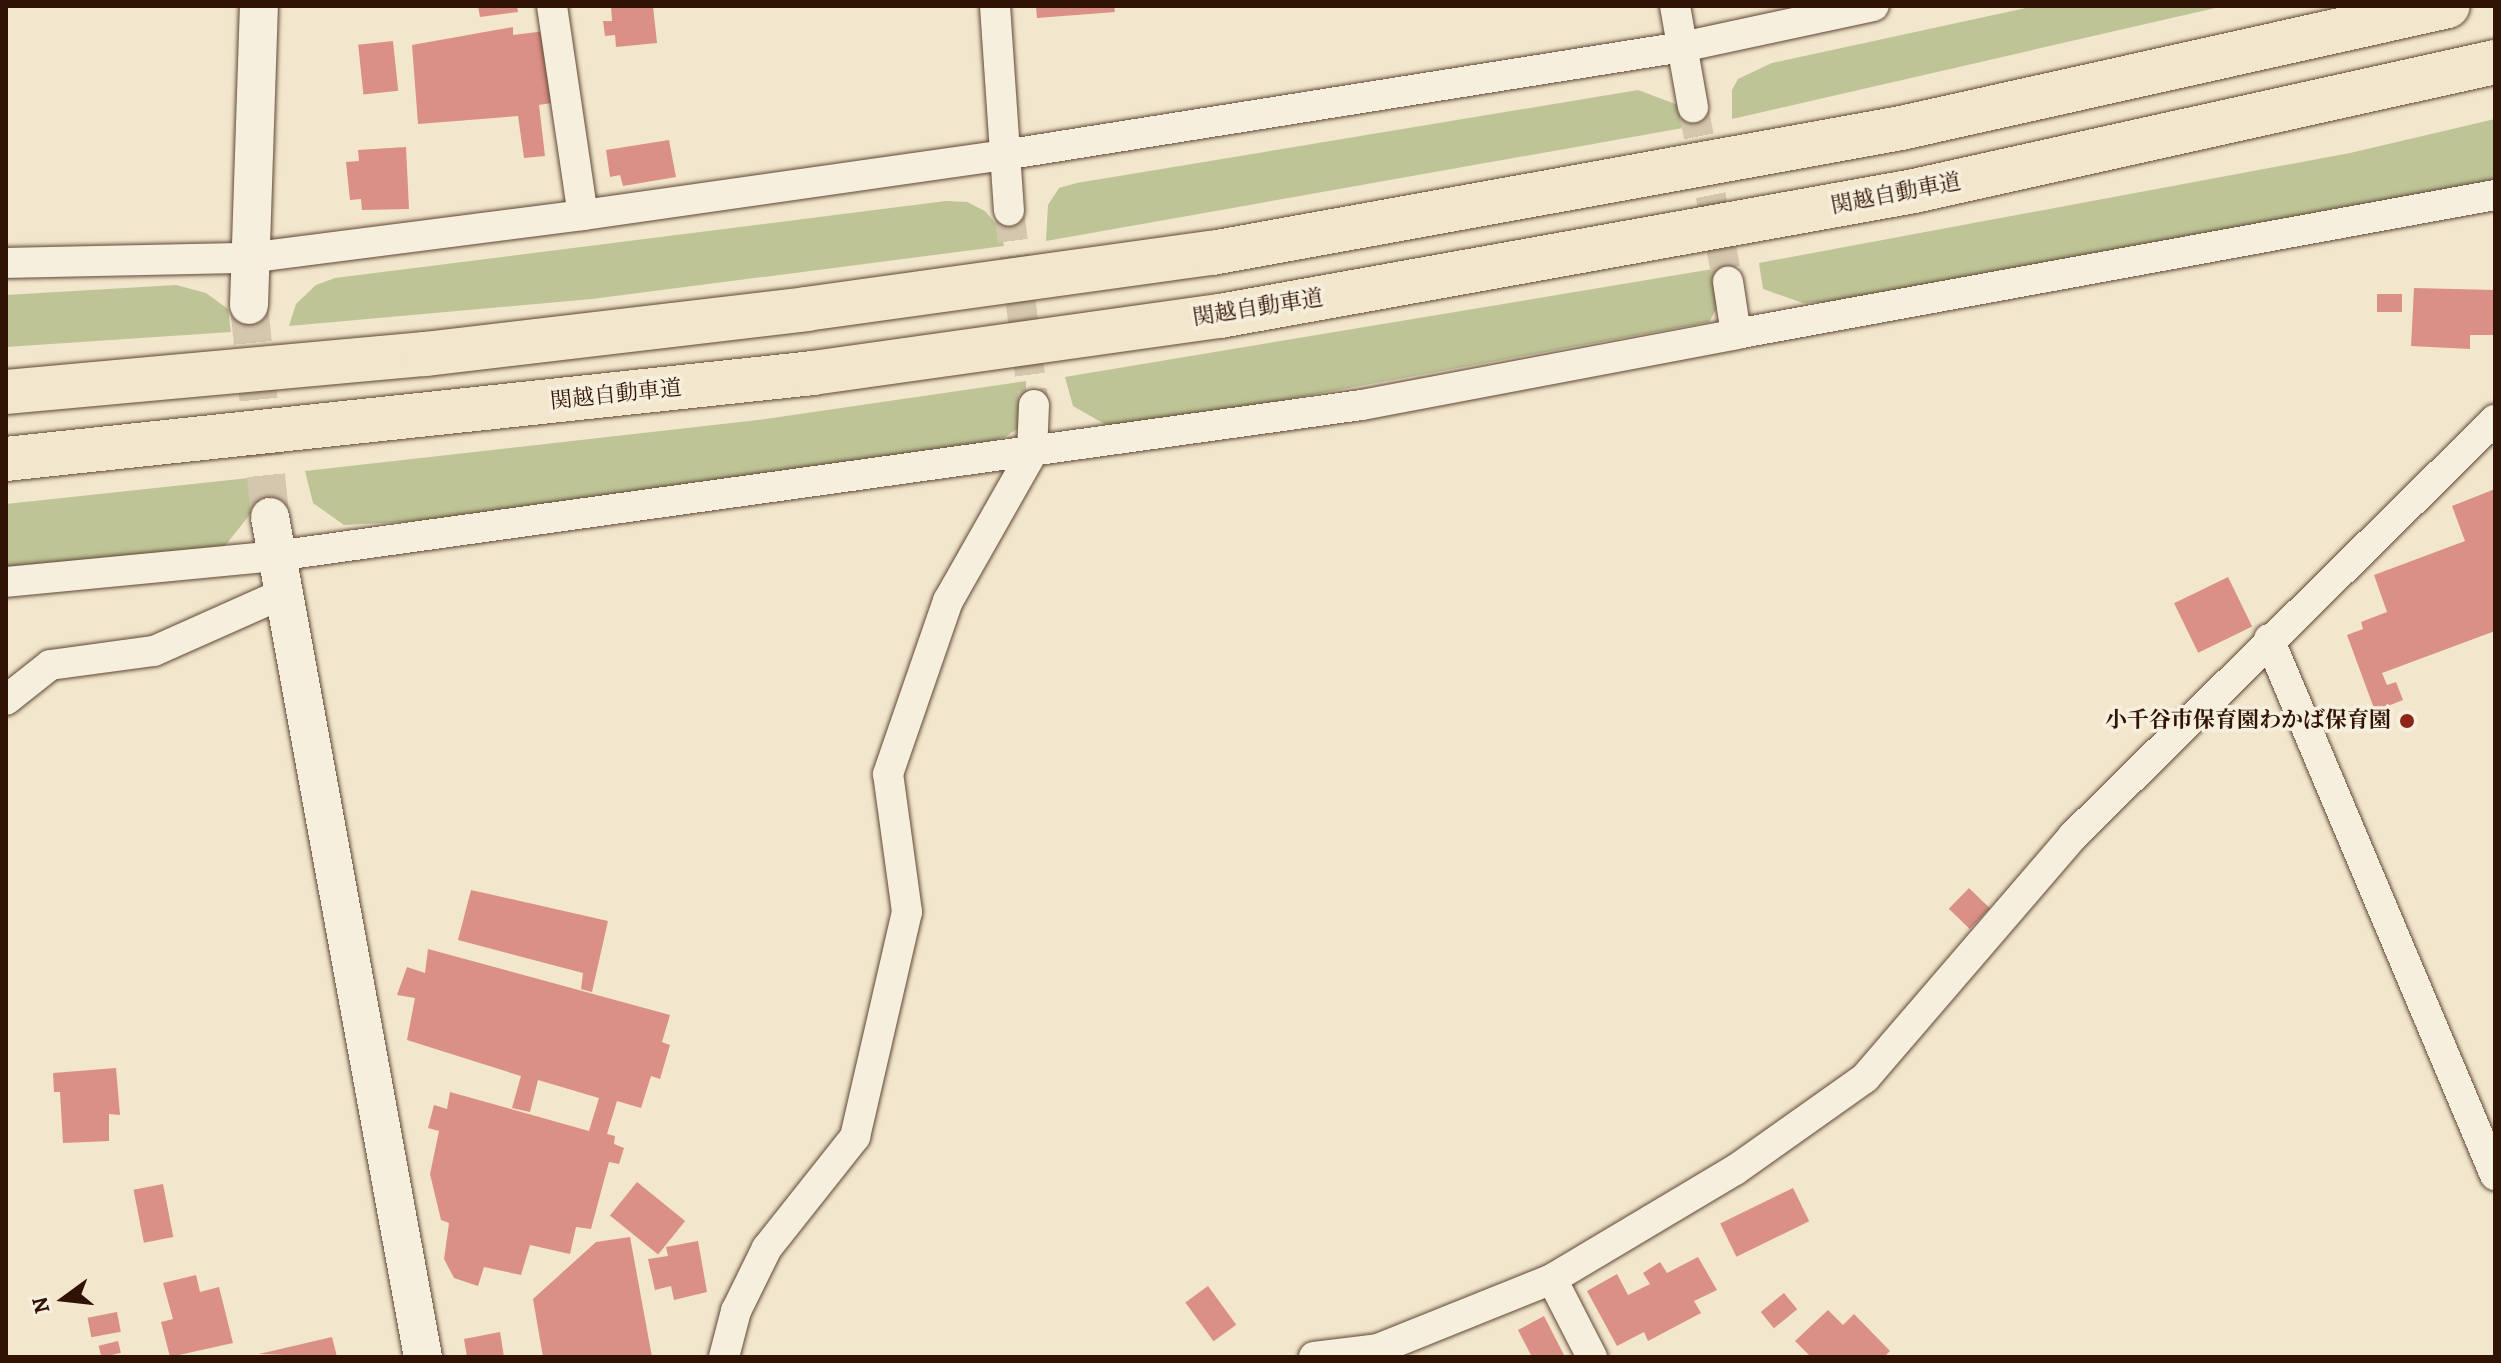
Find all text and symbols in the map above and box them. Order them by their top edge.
street label: 関越自動車道 [1829,168,1963,220]
street label: 関越自動車道 [1191,285,1325,331]
street label: 関越自動車道 [549,375,683,415]
place label: 小千谷市保育園わかば保育園 [2105,708,2391,734]
marker: 小千谷市保育園わかば保育園 [2398,712,2416,730]
north arrow [24,1259,104,1339]
text: N [24,1294,57,1317]

